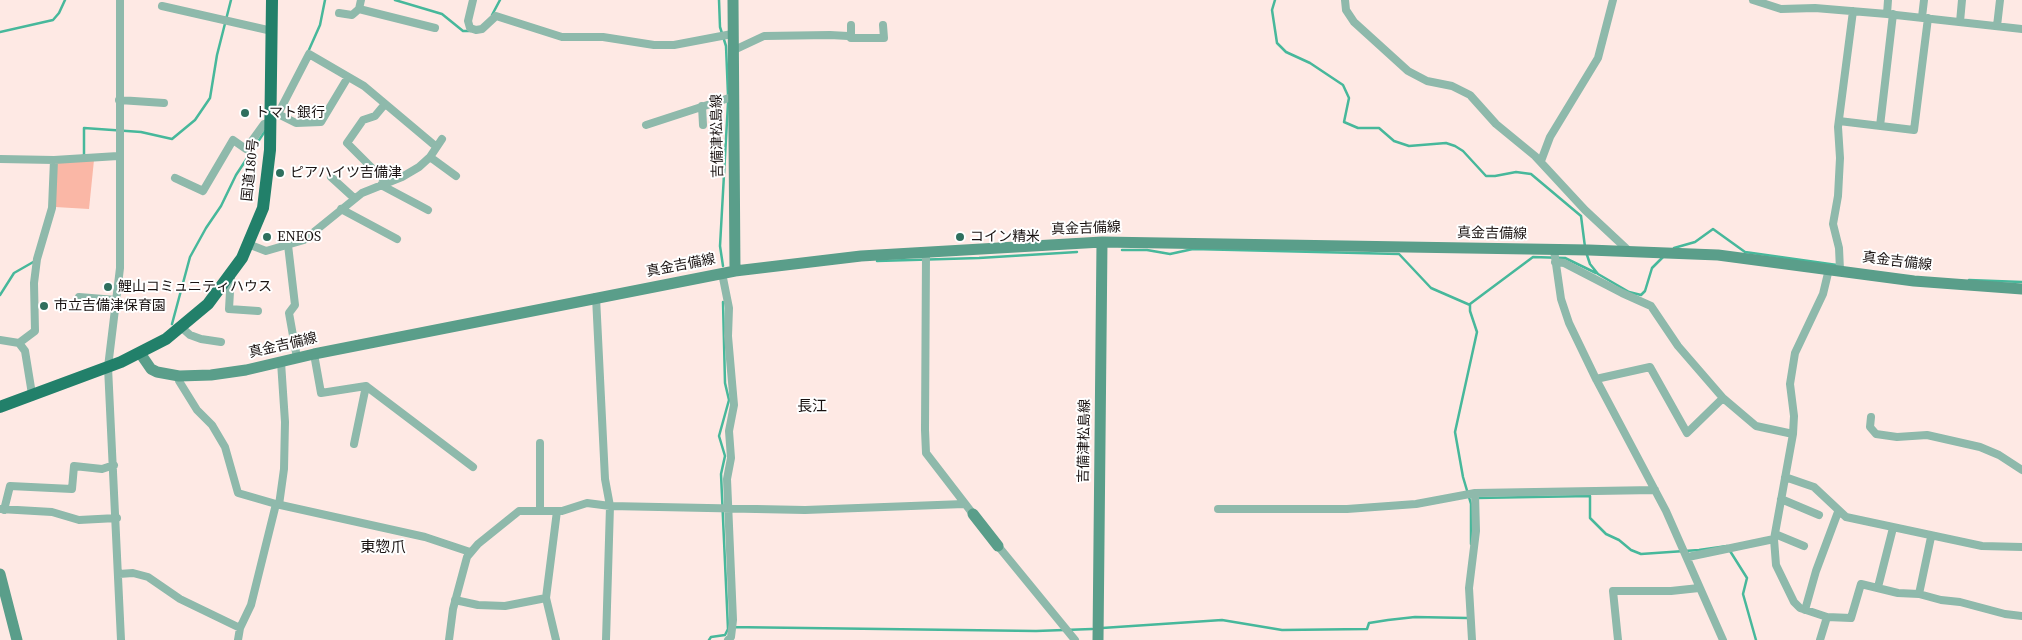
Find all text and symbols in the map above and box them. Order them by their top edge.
street label: 吉備津松島線 [709,94,727,178]
place label: トマト銀行 [255,105,325,121]
marker: トマト銀行 [239,107,251,119]
street label: 国道180号 [239,138,263,202]
place label: ピアハイツ吉備津 [290,165,402,181]
marker: ピアハイツ吉備津 [274,167,286,179]
street label: 真金吉備線 [1051,219,1121,239]
street label: 真金吉備線 [1457,225,1527,243]
place label: ENEOS [277,229,321,245]
place label: コイン精米 [970,229,1040,245]
marker: ENEOS [261,231,273,243]
marker: コイン精米 [954,231,966,243]
street label: 真金吉備線 [1861,249,1933,275]
street label: 真金吉備線 [645,251,717,281]
place label: 鯉山コミュニティハウス [118,279,272,295]
marker: 鯉山コミュニティハウス [102,281,114,293]
place label: 市立吉備津保育園 [54,298,166,314]
marker: 市立吉備津保育園 [38,300,50,312]
street label: 真金吉備線 [247,330,319,362]
district label: 長江 [797,398,827,416]
street label: 吉備津松島線 [1076,399,1094,483]
district label: 東惣爪 [361,539,405,557]

